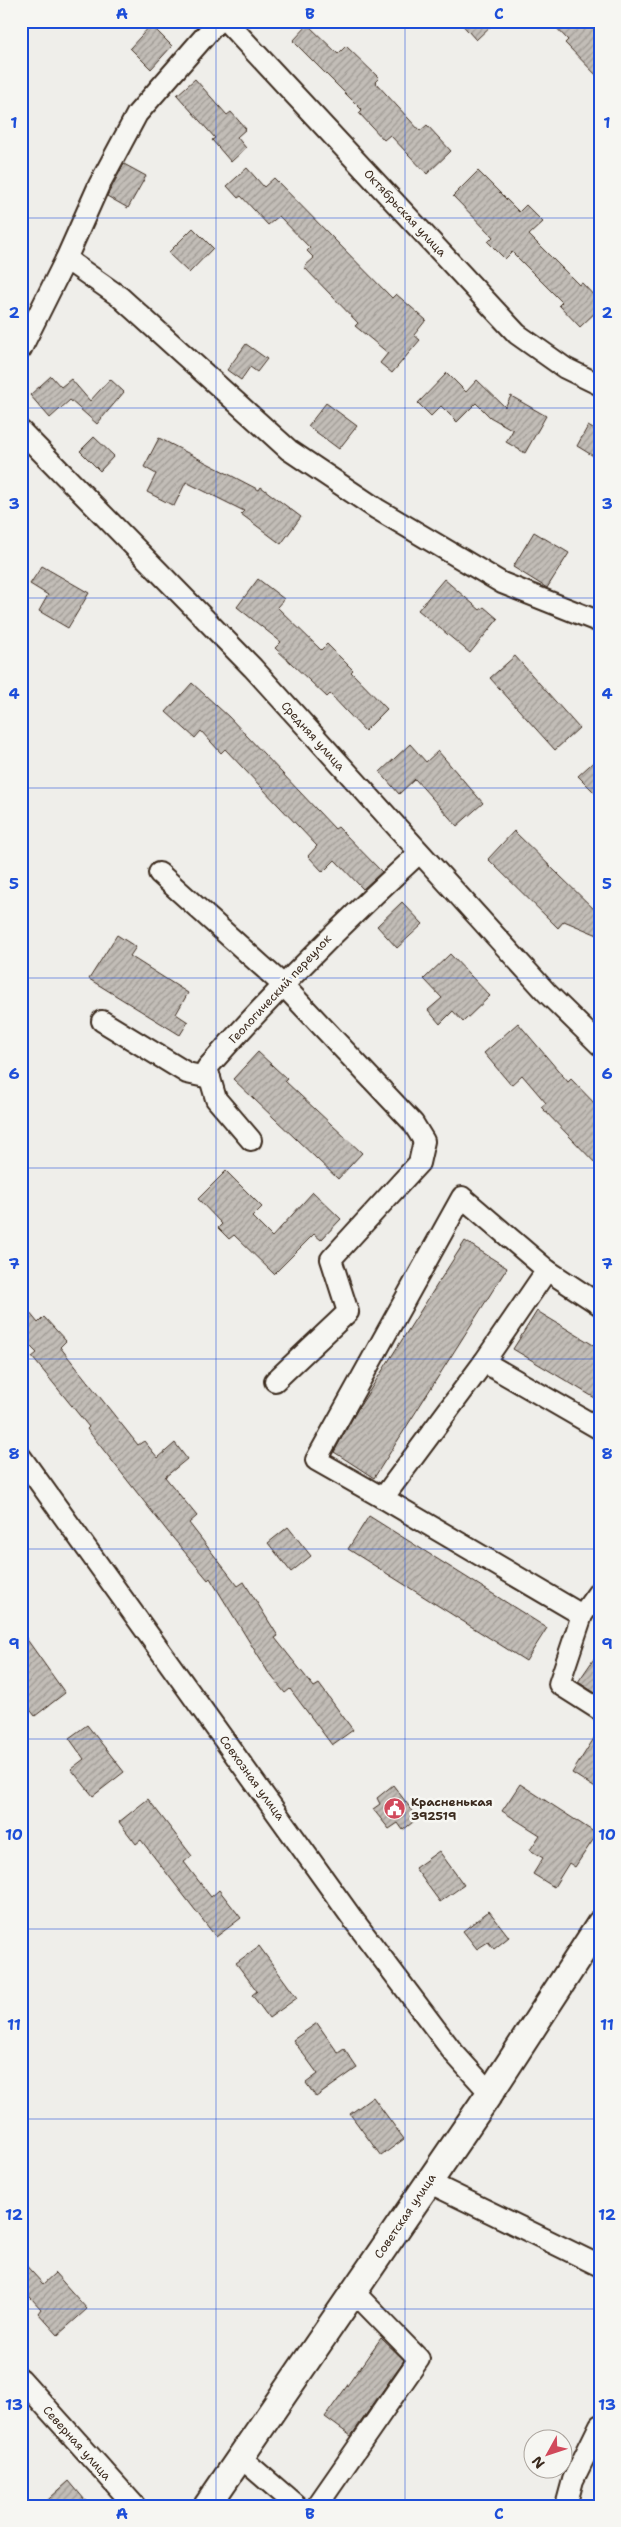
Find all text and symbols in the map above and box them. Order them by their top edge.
text: A [116,3,128,24]
text: B [305,3,315,24]
text: C [494,3,504,24]
text: 1 [10,112,18,133]
text: 1 [603,112,611,133]
street label: Октябрьская улица [360,166,450,261]
text: 2 [8,302,20,323]
text: 2 [601,302,613,323]
text: 3 [8,493,20,514]
text: 3 [601,493,613,514]
text: 4 [8,683,20,704]
text: 4 [601,683,613,704]
street label: Средняя улица [278,698,349,775]
text: 5 [9,873,19,894]
text: 5 [602,873,612,894]
street label: Геологический переулок [225,931,335,1047]
text: 6 [8,1063,20,1084]
text: 6 [601,1063,613,1084]
text: 7 [8,1253,20,1274]
text: 7 [601,1253,613,1274]
text: 8 [8,1443,20,1464]
text: 8 [601,1443,613,1464]
text: 9 [8,1633,20,1654]
text: 9 [601,1633,613,1654]
street label: Совхозная улица [216,1732,289,1824]
place label: Красненькая 392519 [411,1794,493,1824]
public building icon: Красненькая 392519 [383,1797,407,1821]
text: 10 [5,1824,23,1845]
text: 10 [598,1824,616,1845]
text: 11 [7,2014,21,2035]
text: 11 [600,2014,614,2035]
street label: Советская улица [371,2170,440,2262]
text: 12 [5,2204,23,2225]
text: 12 [598,2204,616,2225]
text: 13 [5,2394,23,2415]
text: 13 [598,2394,616,2415]
street label: Северная улица [39,2402,115,2484]
north arrow [524,2430,574,2480]
text: N [528,2452,549,2472]
text: A [116,2503,128,2524]
text: B [305,2503,315,2524]
text: C [494,2503,504,2524]

